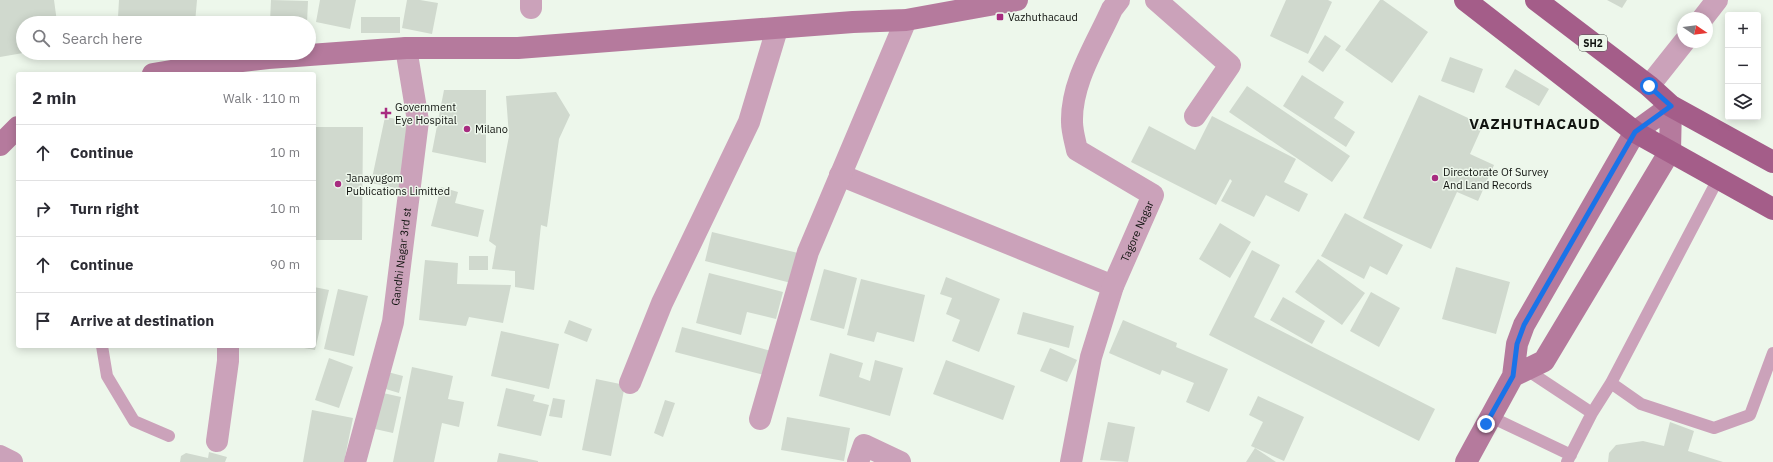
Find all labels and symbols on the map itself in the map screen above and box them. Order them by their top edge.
place label: Vazhuthacaud [1008,10,1078,24]
marker: Vazhuthacaud [995,12,1005,22]
north arrow [1677,12,1713,48]
road number: SH2 [1579,35,1607,51]
route start [1640,77,1658,95]
place label: Government Eye Hospital [395,100,457,127]
marker: Government Eye Hospital [380,107,392,119]
district label: VAZHUTHACAUD [1469,114,1601,133]
place label: Milano [475,122,508,136]
marker: Milano [462,124,472,134]
place label: Directorate Of Survey And Land Records [1443,165,1549,192]
place label: Janayugom Publications Limitted [346,171,450,198]
marker: Directorate Of Survey And Land Records [1430,173,1440,183]
marker: Janayugom Publications Limitted [333,179,343,189]
street label: Tagore Nagar [1118,199,1157,264]
street label: Gandhi Nagar 3rd st [388,207,414,306]
route end [1477,415,1495,433]

